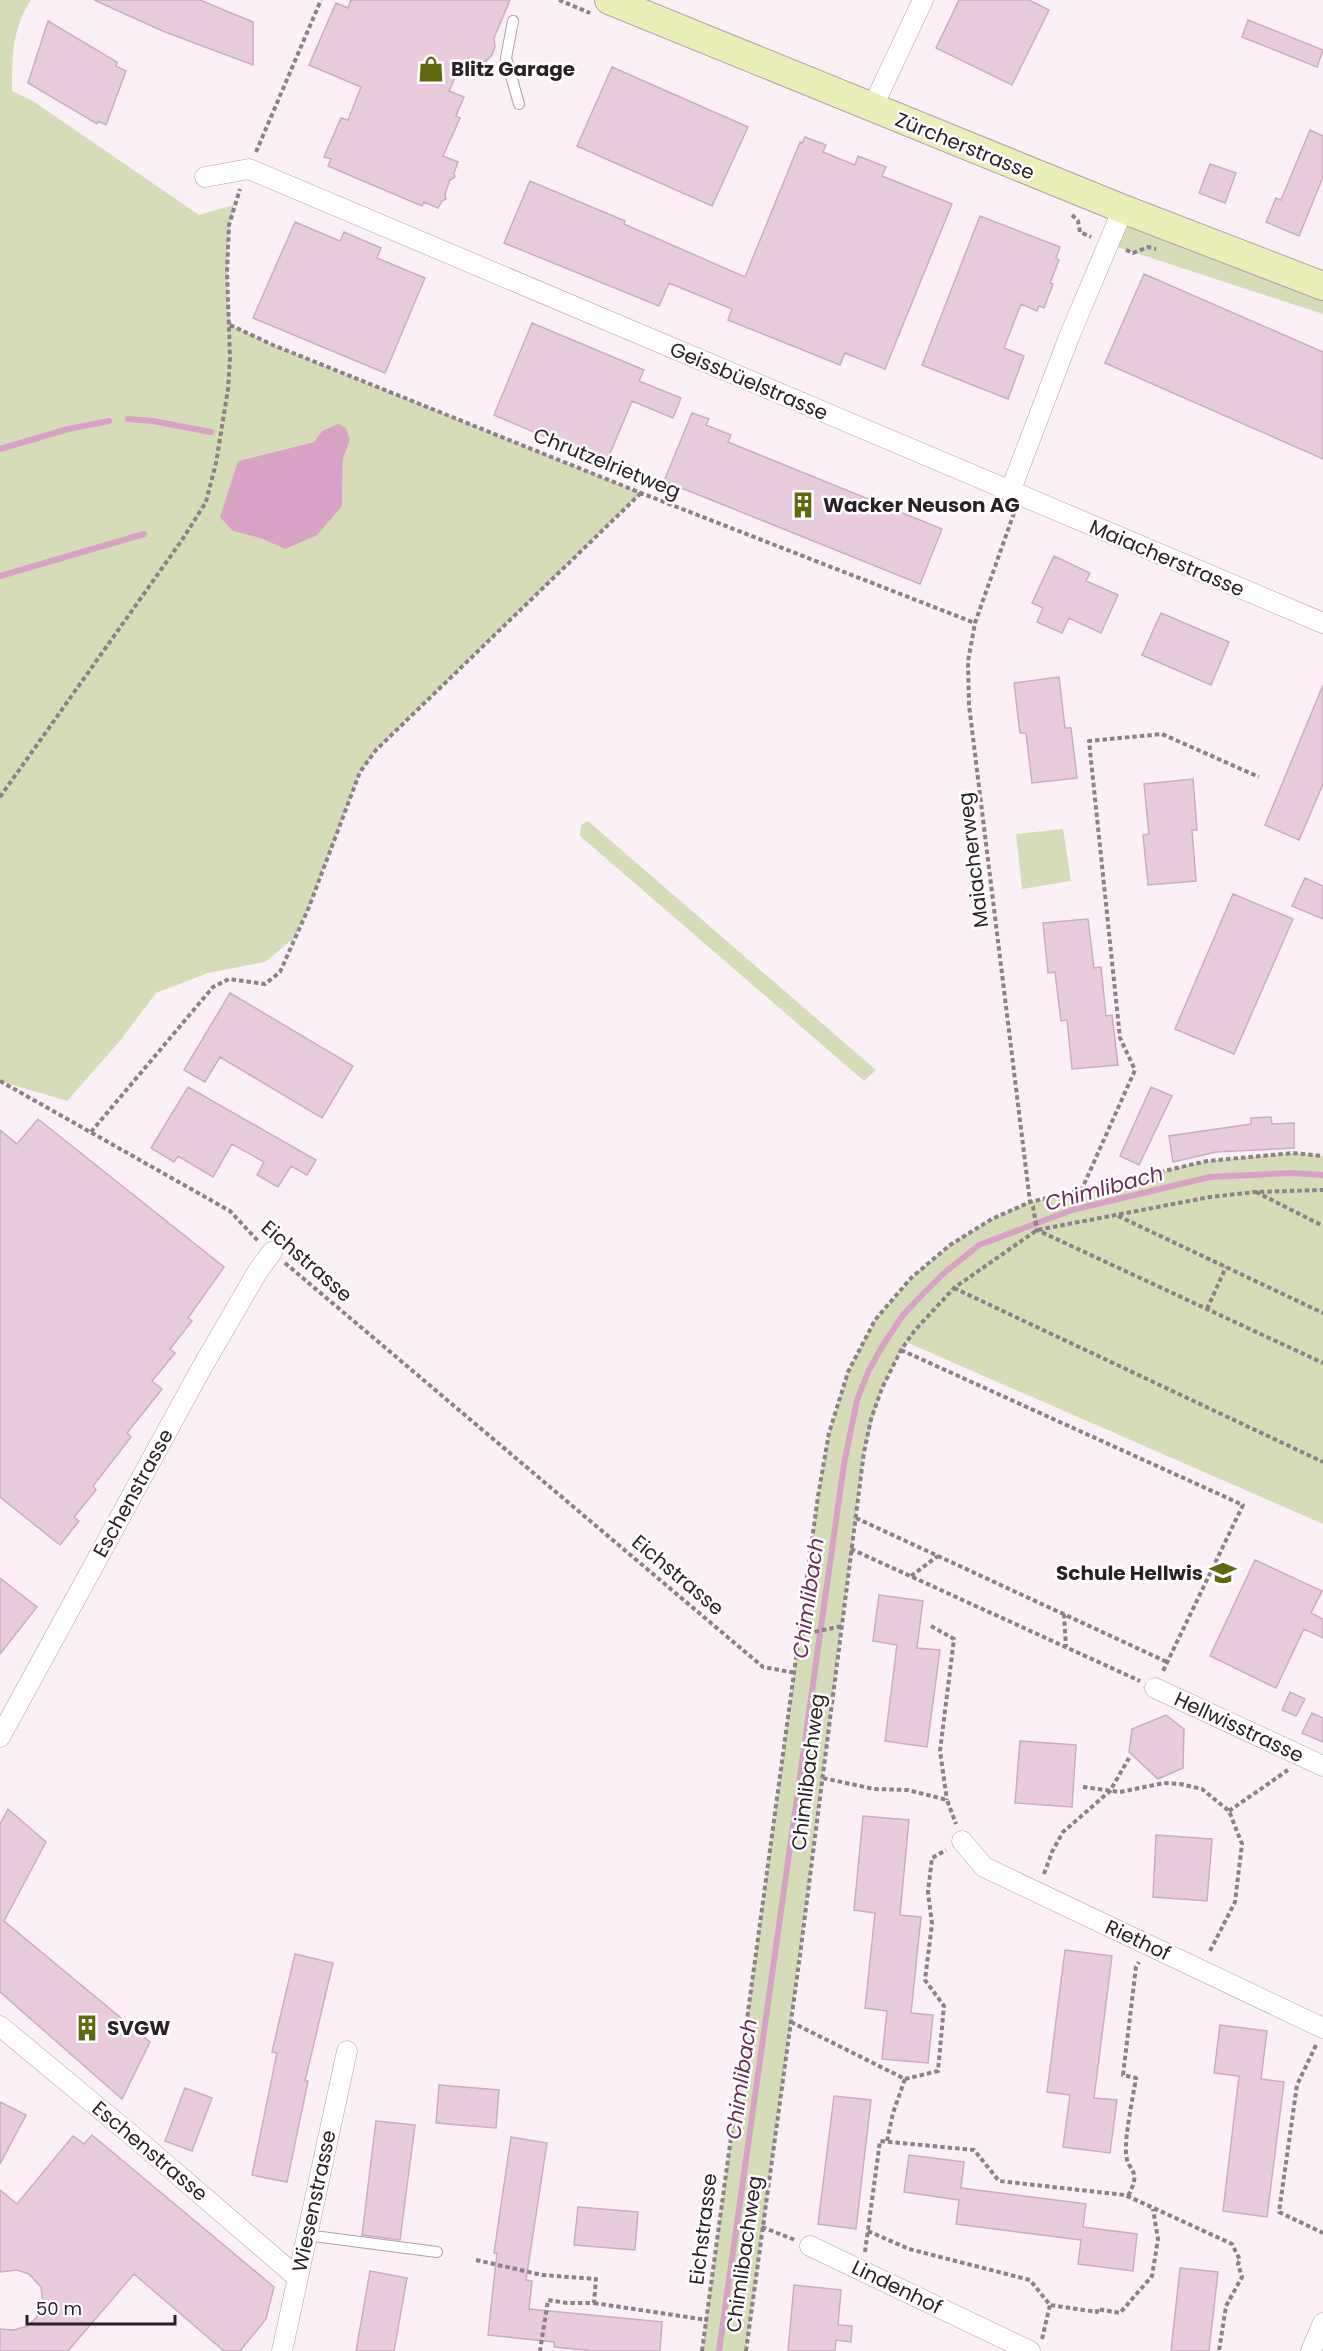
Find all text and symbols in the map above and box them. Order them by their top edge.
shop icon: Blitz Garage [416,54,446,84]
place label: Blitz Garage [451,55,575,83]
street label: Zürcherstrasse [891,105,1039,187]
street label: Geissbüelstrasse [666,335,832,427]
street label: Chrutzelrietweg [529,421,685,505]
building icon: Wacker Neuson AG [788,490,818,520]
place label: Wacker Neuson AG [823,491,1020,519]
street label: Maiacherstrasse [1085,513,1249,603]
street label: Maiacherweg [951,791,995,929]
water label: Chimlibach [1042,1158,1166,1218]
street label: Eichstrasse [256,1214,358,1308]
street label: Eschenstrasse [86,1424,180,1562]
street label: Eichstrasse [626,1528,730,1622]
water label: Chimlibach [785,1536,831,1660]
school or university icon: Schule Hellwis [1208,1558,1238,1588]
place label: Schule Hellwis [1056,1559,1203,1587]
street label: Hellwisstrasse [1170,1685,1308,1769]
street label: Chimlibachweg [784,1692,832,1852]
street label: Riethof [1101,1913,1175,1967]
building icon: SVGW [72,2013,102,2043]
place label: SVGW [107,2014,170,2042]
water label: Chimlibach [718,2017,764,2141]
street label: Eschenstrasse [86,2094,214,2208]
street label: Wiesenstrasse [285,2127,343,2275]
street label: Eichstrasse [682,2172,724,2286]
street label: Chimlibachweg [719,2174,769,2334]
street label: Lindenhof [847,2253,947,2321]
scale bar [27,2288,176,2326]
text: 50 m [36,2296,82,2321]

